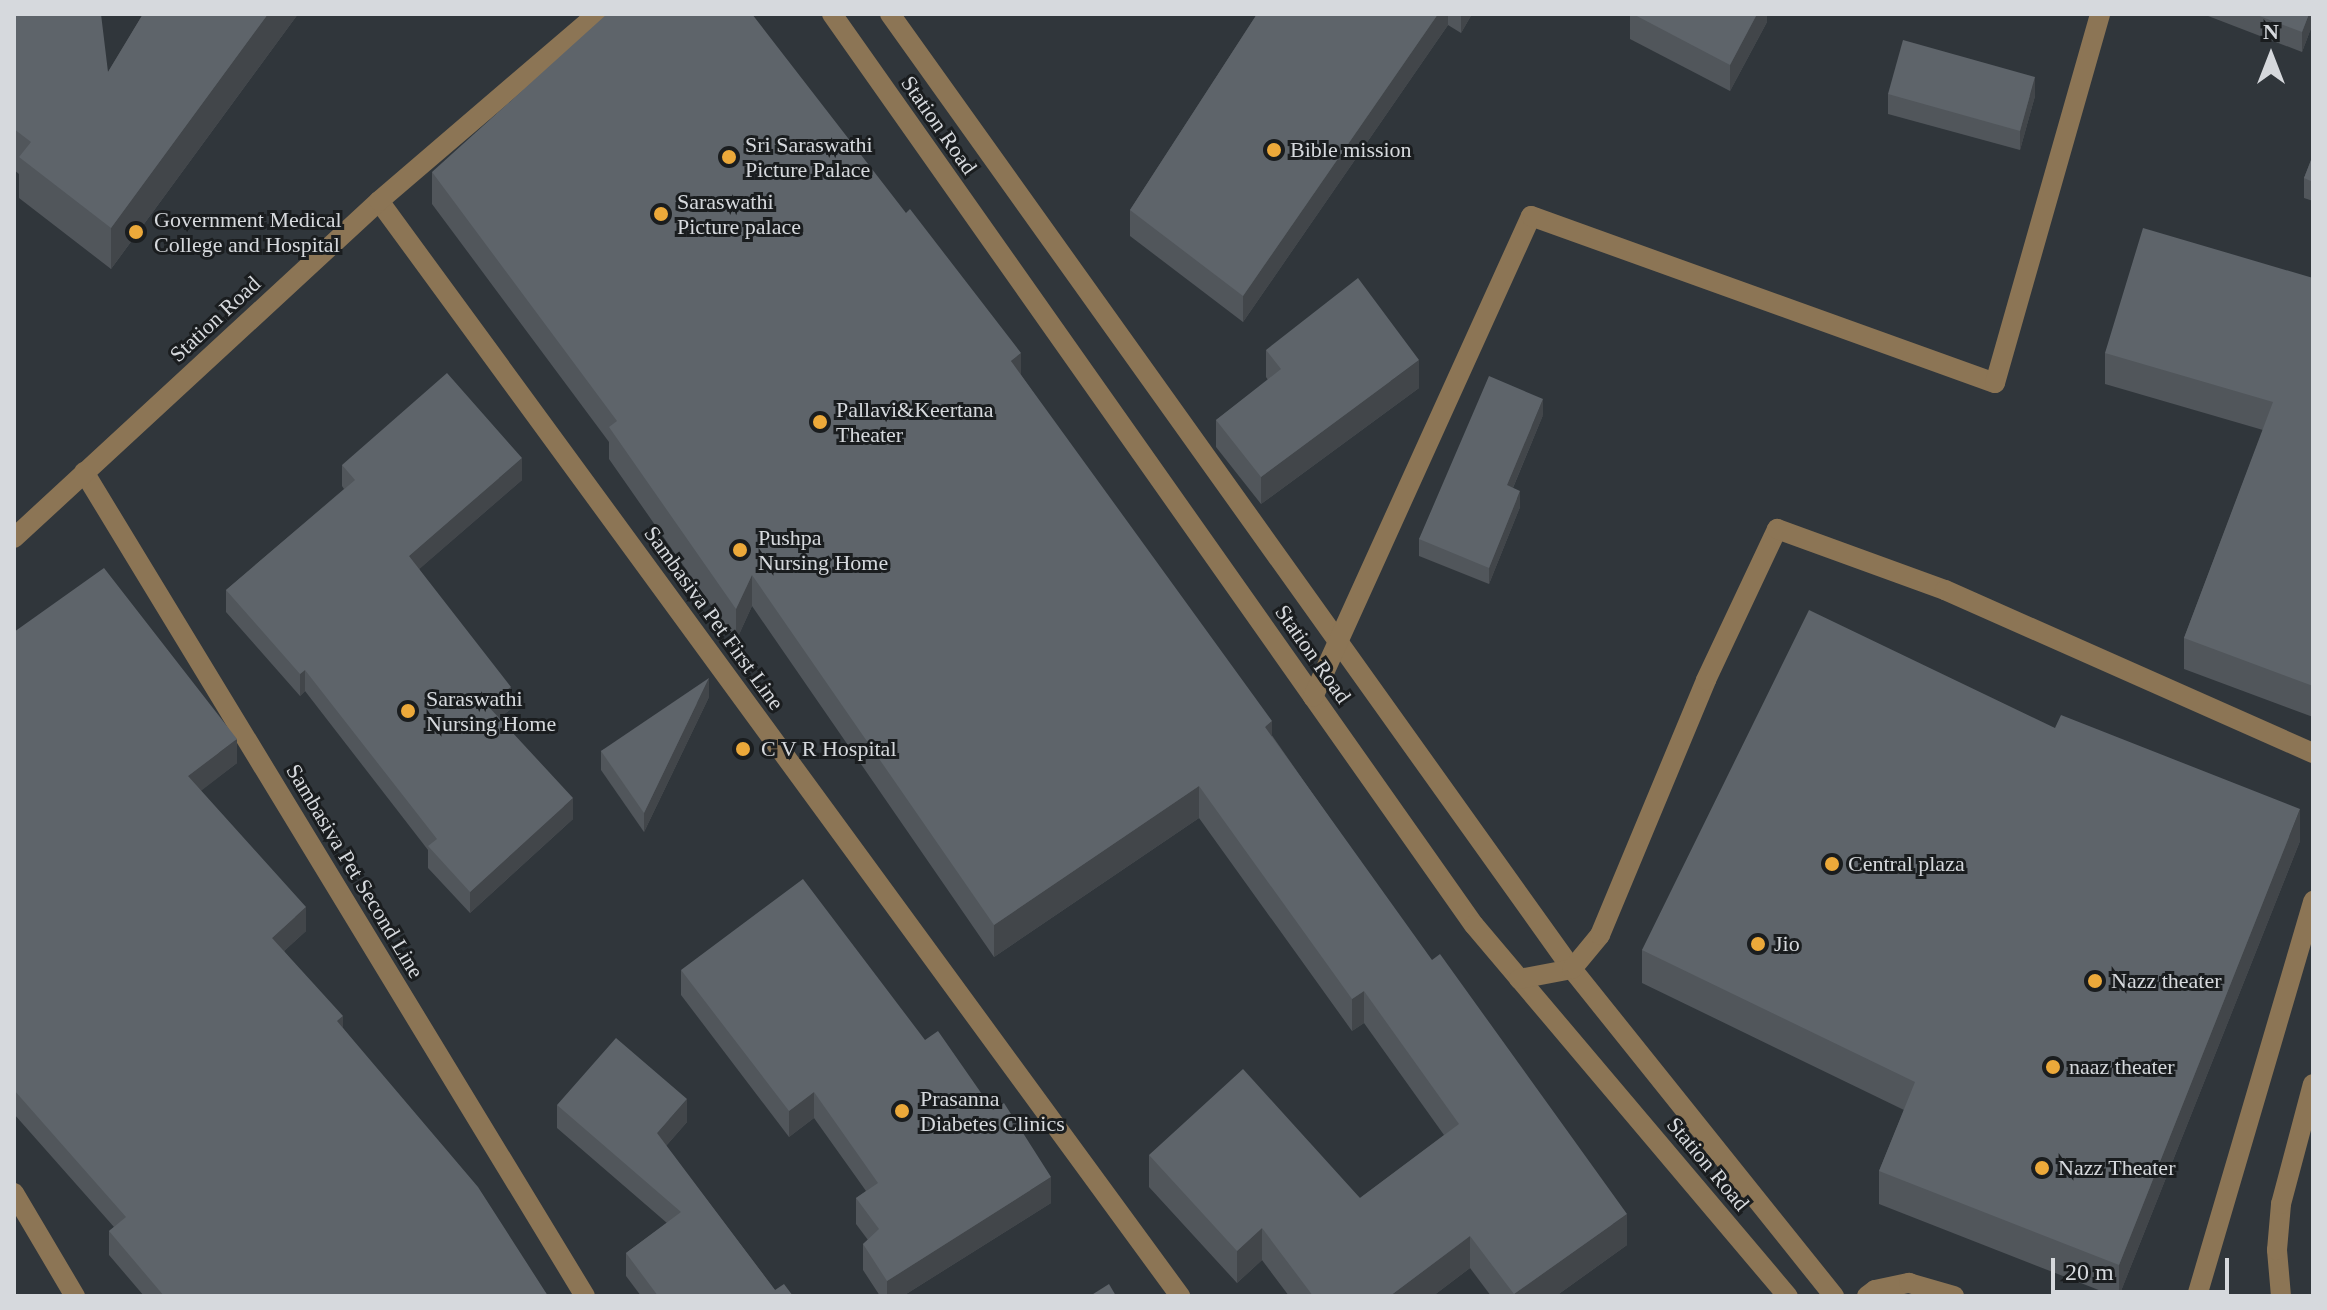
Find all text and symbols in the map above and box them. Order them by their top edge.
north arrow [2231,16,2311,96]
text: N [2263,19,2279,44]
street label: Station Road [895,71,983,179]
place label: Sri Saraswathi Picture Palace [745,131,873,182]
place label: Bible mission [1290,137,1412,163]
marker: Bible mission [1265,141,1283,159]
marker: Sri Saraswathi Picture Palace [720,148,738,166]
place label: Saraswathi Picture palace [677,188,801,240]
marker: Saraswathi Picture palace [652,205,670,223]
place label: Government Medical College and Hospital [154,206,342,258]
marker: Government Medical College and Hospital [125,221,147,243]
street label: Station Road [164,270,266,368]
place label: Pallavi&Keertana Theater [836,396,994,448]
marker: Pallavi&Keertana Theater [811,413,829,431]
street label: Sambasiva Pet First Line [638,521,790,715]
place label: Pushpa Nursing Home [758,524,888,576]
marker: Pushpa Nursing Home [729,539,751,561]
street label: Station Road [1269,600,1357,708]
place label: Saraswathi Nursing Home [426,685,556,736]
marker: Saraswathi Nursing Home [397,700,419,722]
place label: C V R Hospital [761,736,897,762]
marker: C V R Hospital [732,738,754,760]
street label: Sambasiva Pet Second Line [281,759,429,983]
place label: Central plaza [1848,851,1965,877]
marker: Central plaza [1823,855,1841,873]
place label: Jio [1774,931,1800,957]
marker: Jio [1749,935,1767,953]
place label: Nazz theater [2111,968,2222,994]
marker: Nazz theater [2086,972,2104,990]
place label: naaz theater [2069,1054,2175,1080]
marker: naaz theater [2044,1058,2062,1076]
place label: Prasanna Diabetes Clinics [920,1085,1065,1136]
marker: Prasanna Diabetes Clinics [891,1100,913,1122]
street label: Station Road [1661,1112,1755,1216]
place label: Nazz Theater [2058,1155,2176,1181]
marker: Nazz Theater [2033,1159,2051,1177]
scale bar [2055,1242,2233,1292]
text: 20 m [2065,1259,2114,1285]

